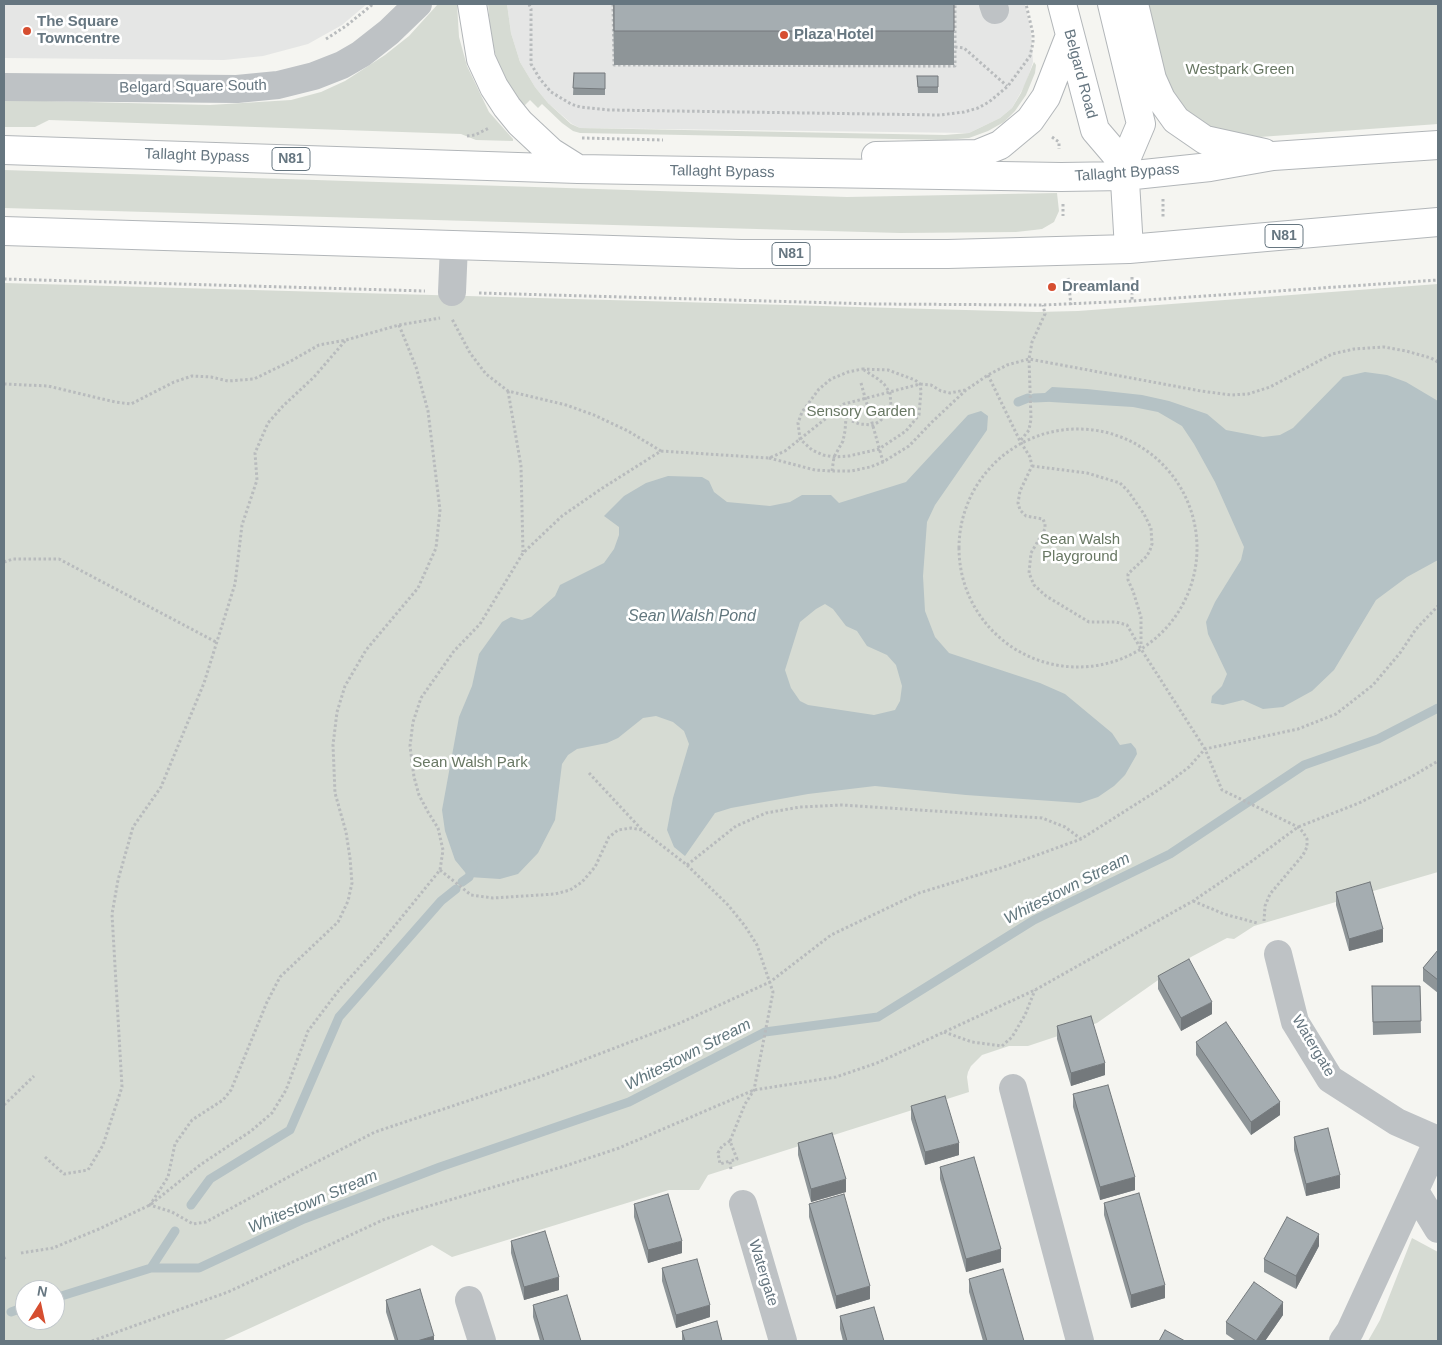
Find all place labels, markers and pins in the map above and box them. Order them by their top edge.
place label: The Square Towncentre [37,13,120,48]
marker: The Square Towncentre [21,25,33,37]
place label: Plaza Hotel [794,26,874,44]
marker: Plaza Hotel [778,29,790,41]
place label: Dreamland [1062,278,1140,296]
marker: Dreamland [1046,281,1058,293]

